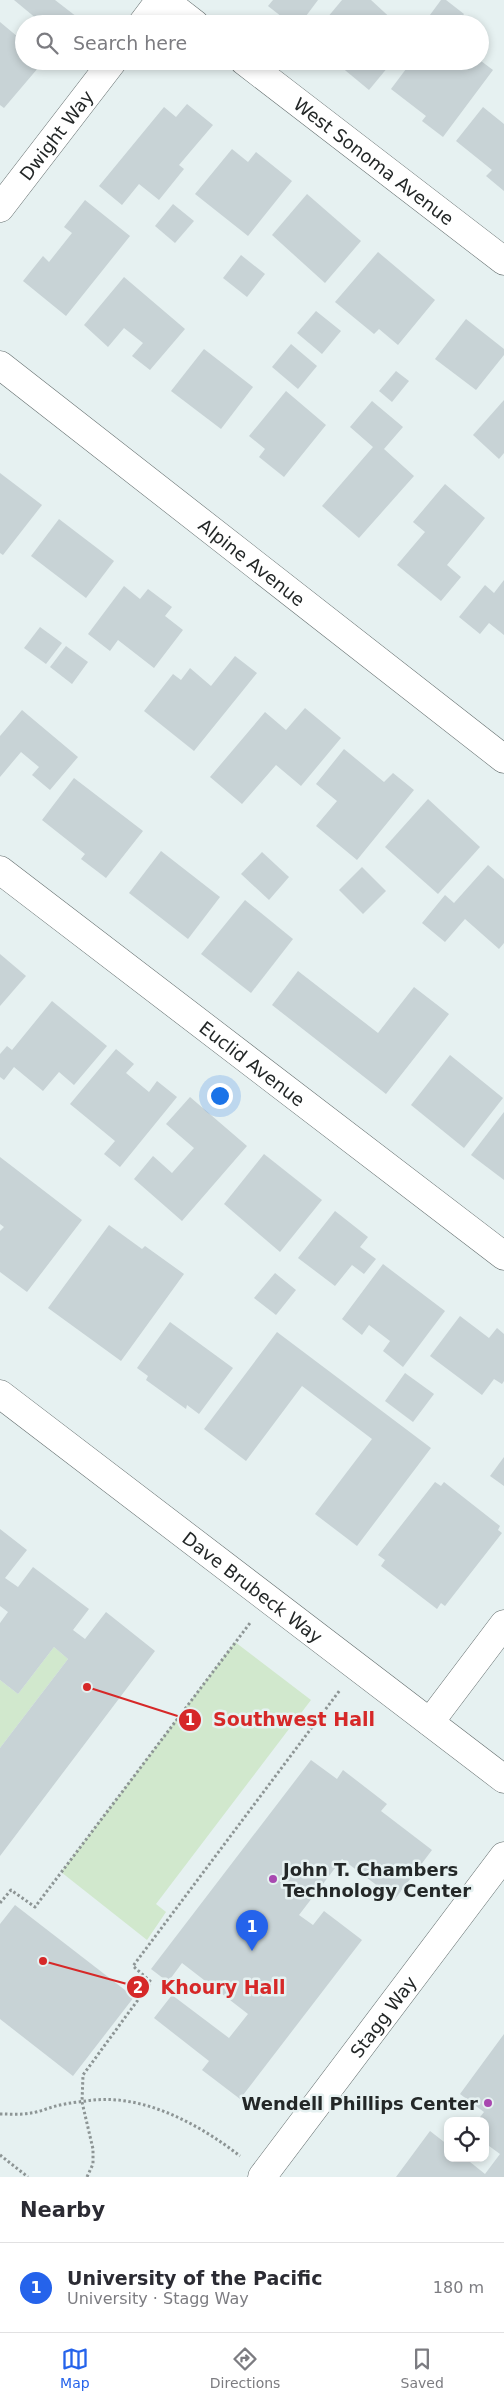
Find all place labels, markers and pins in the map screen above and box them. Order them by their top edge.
callout: Southwest Hall [178,1703,385,1737]
place label: John T. Chambers Technology Center [281,1859,471,1901]
marker: John T. Chambers Technology Center [267,1873,279,1885]
pin: 1 [236,1910,268,1951]
callout: Khoury Hall [125,1970,295,2004]
place label: Wendell Phillips Center [242,2093,478,2114]
marker: Wendell Phillips Center [482,2097,494,2109]

